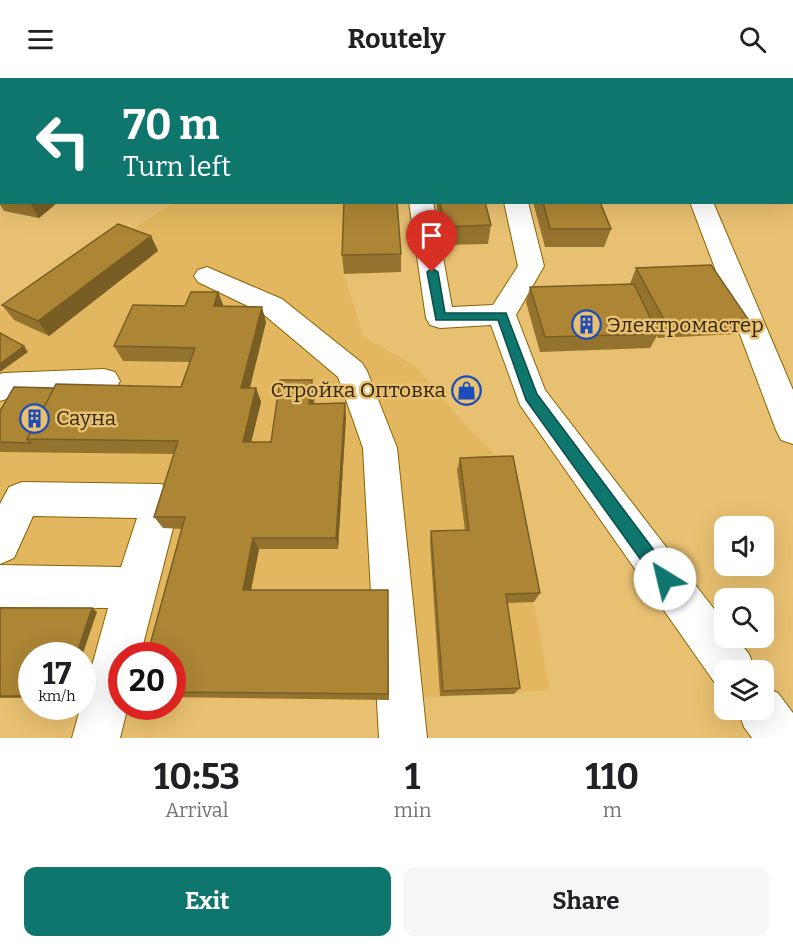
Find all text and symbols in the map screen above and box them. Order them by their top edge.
icon: menu [24,23,57,56]
text: Routely [347,23,446,55]
icon: search [736,23,769,56]
text: 70 m [123,100,219,150]
icon: left [24,102,102,180]
text: Turn left [123,151,231,183]
pin [406,210,457,272]
icon: arrive [415,219,448,252]
building icon: Электромастер [570,309,602,341]
place label: Электромастер [607,312,764,338]
shop icon: Стройка Оптовка [451,374,483,406]
place label: Стройка Оптовка [270,377,446,403]
building icon: Сауна [19,402,51,434]
place label: Сауна [56,405,117,431]
map controls [714,516,774,720]
button: sound [714,516,774,576]
position arrow [633,547,697,611]
button: search [714,588,774,648]
speed limit sign: 20 [108,642,186,720]
text: 17 [43,656,71,692]
button: layers [714,660,774,720]
text: km/h [38,687,76,705]
text: 10:53 [154,755,240,799]
text: 1 [405,755,420,799]
text: 110 [585,755,639,799]
text: Arrival [165,798,229,822]
text: min [394,798,431,822]
text: m [603,798,622,822]
button: Exit [24,867,391,936]
button: Share [403,867,769,936]

